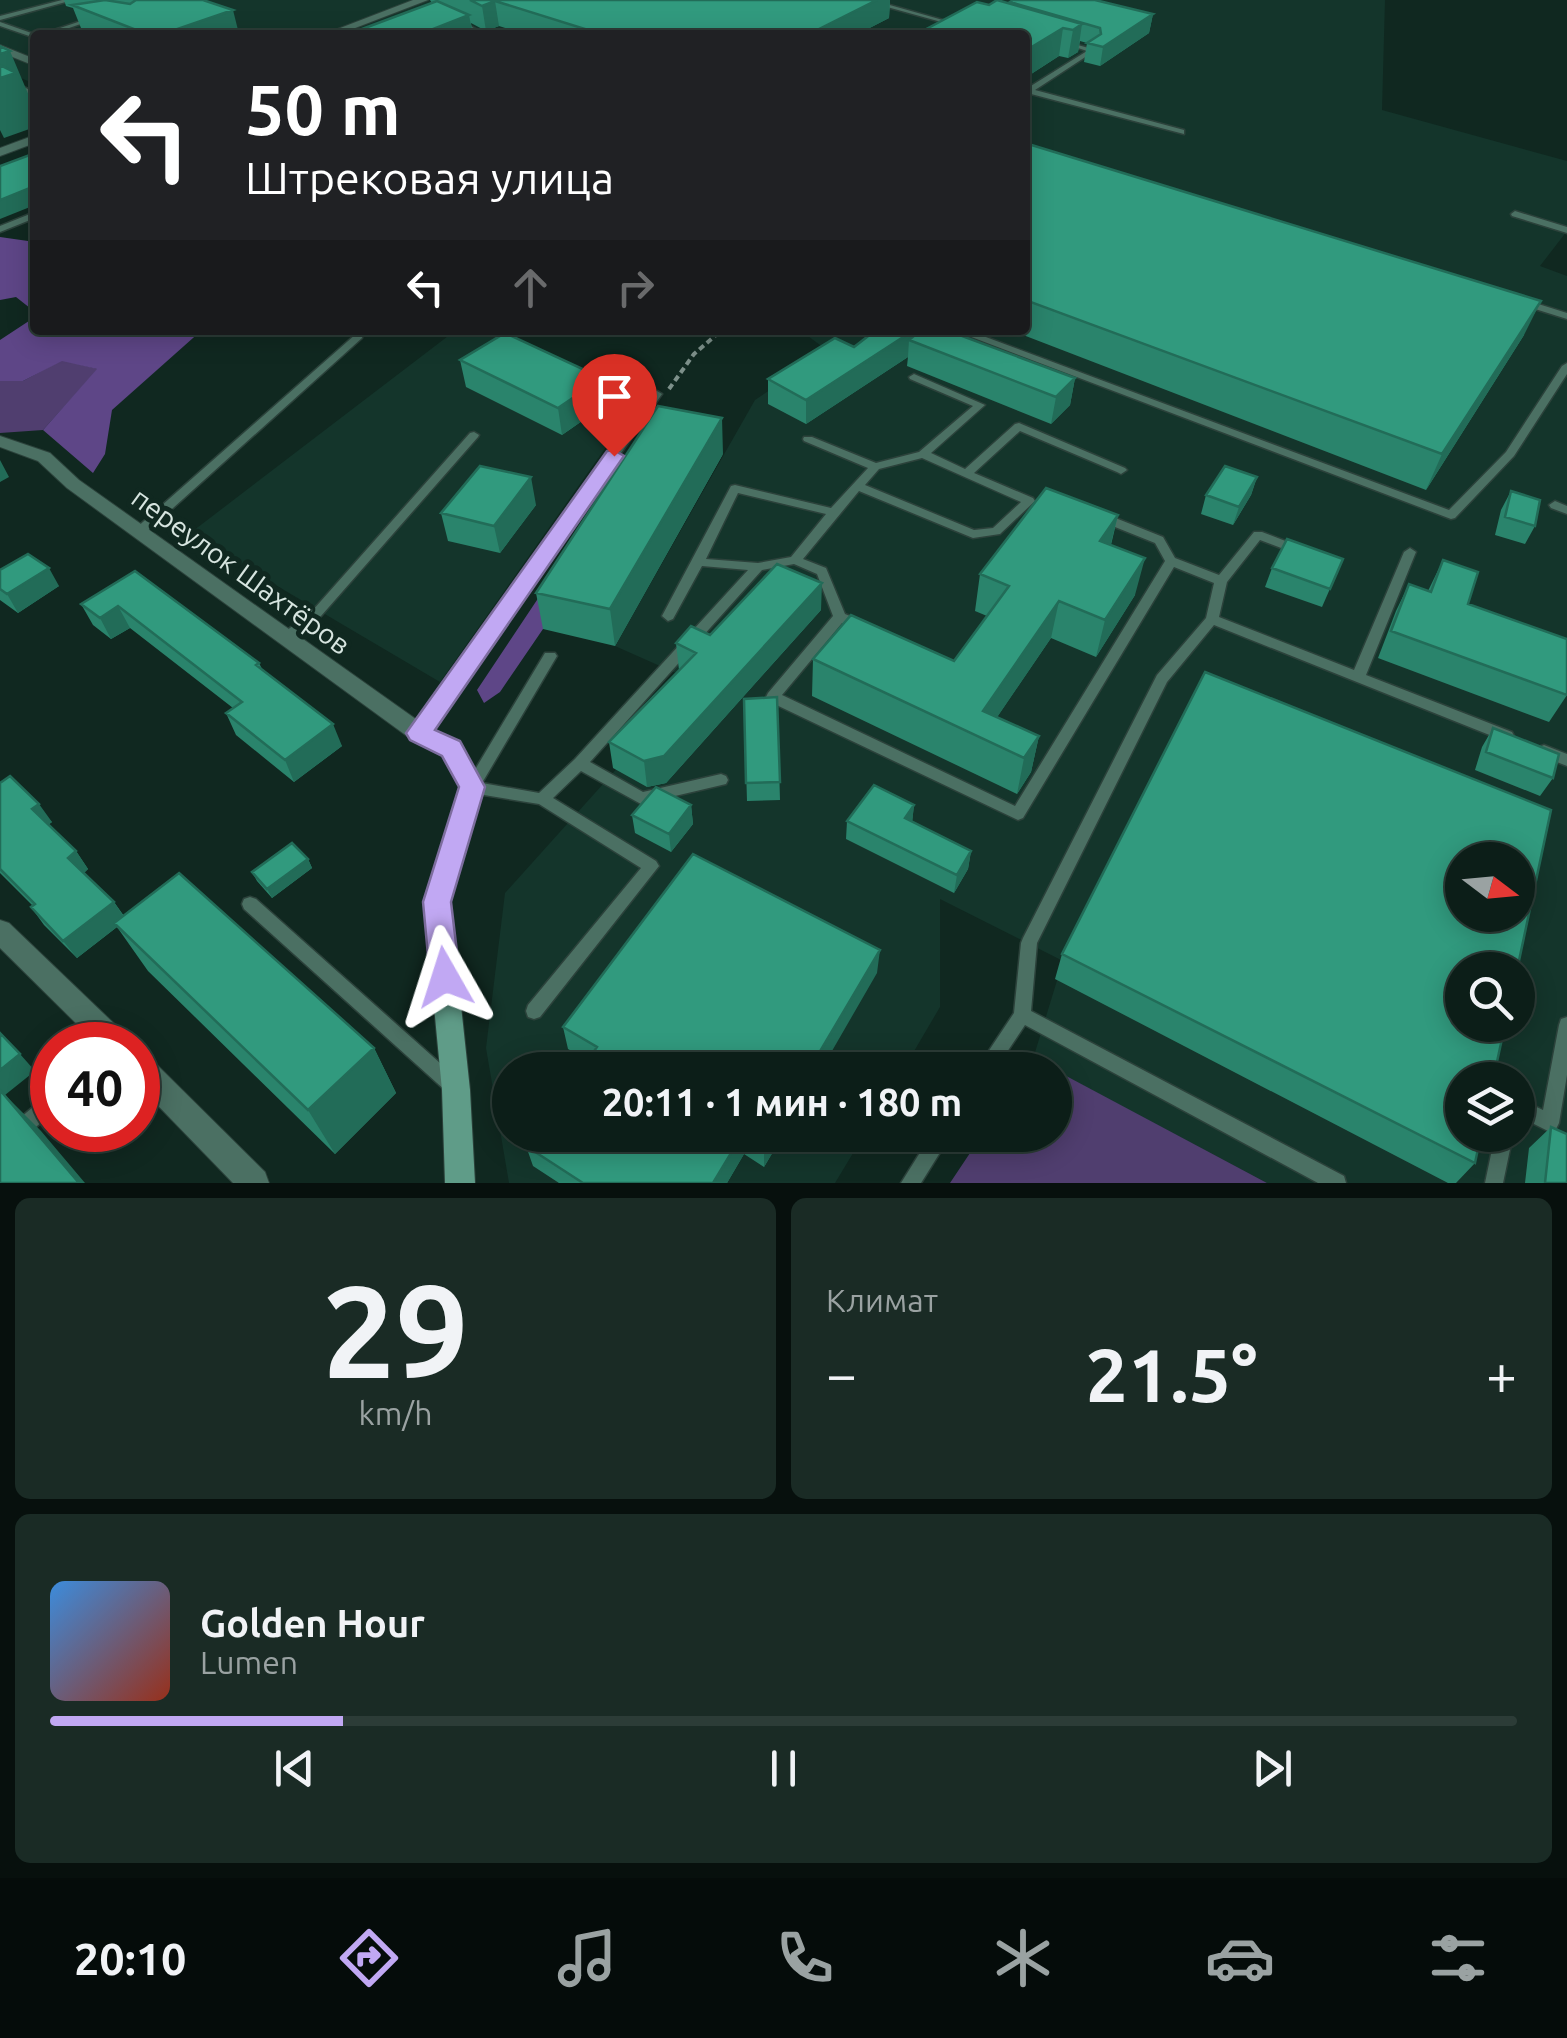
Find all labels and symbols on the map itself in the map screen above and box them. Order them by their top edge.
pin [572,354,657,457]
street label: переулок Шахтёров [126,481,356,660]
north arrow [1445,842,1535,932]
position arrow [393,925,497,1029]
speed limit sign: 40 [30,1022,160,1152]

